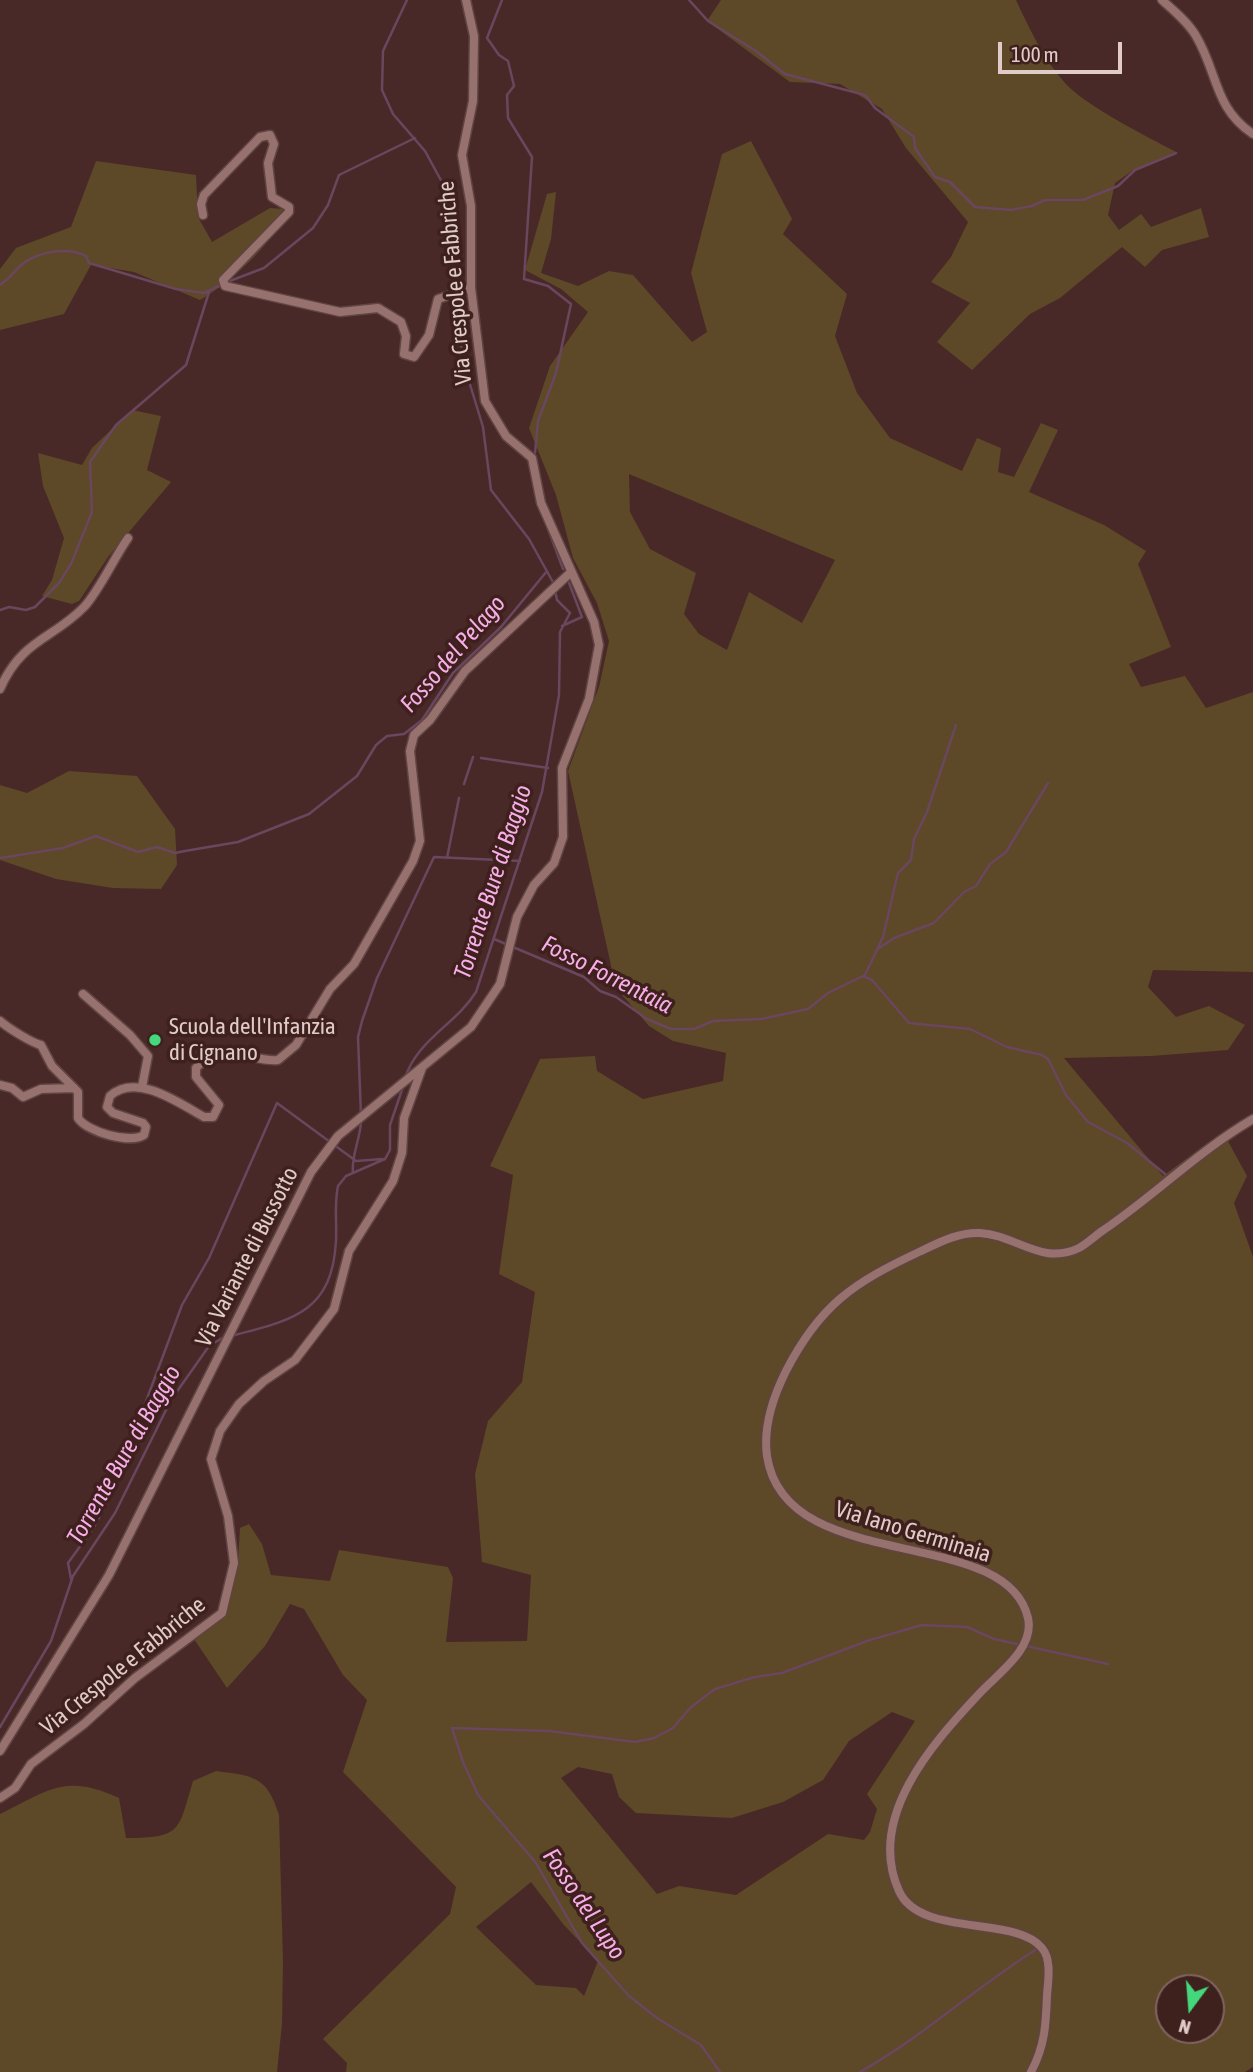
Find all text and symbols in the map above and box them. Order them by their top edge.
scale bar [1001,28,1125,72]
text: 100 m [1011,42,1059,66]
street label: Via Crespole e Fabbriche [432,180,478,386]
water label: Fosso del Pelago [394,590,512,718]
water label: Torrente Bure di Baggio [448,781,538,983]
water label: Fosso Forrentaia [537,930,677,1020]
place label: Scuola dell'Infanzia di Cignano [169,1013,336,1067]
marker: Scuola dell'Infanzia di Cignano [147,1032,163,1048]
street label: Via Variante di Bussotto [190,1163,304,1351]
water label: Torrente Bure di Baggio [61,1360,187,1550]
street label: Via Iano Germinaia [832,1495,994,1569]
street label: Via Crespole e Fabbriche [35,1591,211,1741]
water label: Fosso del Lupo [536,1843,632,1965]
north arrow [1155,1974,1225,2044]
text: N [1176,2015,1193,2039]

